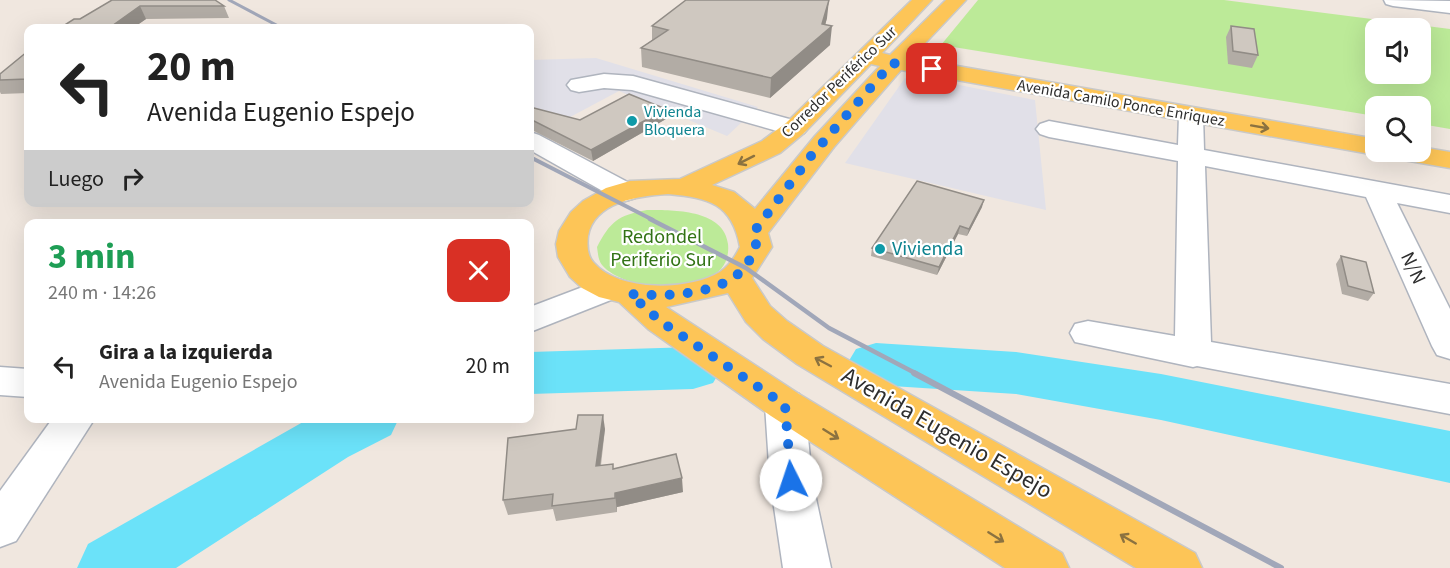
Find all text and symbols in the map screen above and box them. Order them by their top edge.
map controls [1365,18,1431,162]
button: sound [1365,18,1431,84]
street label: Corredor Periférico Sur [776,21,902,143]
text: 20 m [147,37,236,97]
pin [906,43,957,94]
icon: left [48,48,126,126]
icon: arrive [915,52,948,85]
street label: Avenida Camilo Ponce Enriquez [1016,74,1227,132]
text: Avenida Eugenio Espejo [147,93,415,132]
button: search [1365,96,1431,162]
place label: Vivienda Bloquera [644,101,705,141]
marker: Vivienda Bloquera [625,114,639,128]
one-way arrow [1250,122,1270,133]
one-way arrow [738,155,756,166]
icon: right [116,162,149,195]
text: Luego [48,163,104,195]
park label: Redondel Periferio Sur [610,223,714,274]
text: 3 min [48,231,136,282]
place label: Vivienda [892,235,964,263]
button: close [447,239,510,302]
marker: Vivienda [873,242,887,256]
street label: N/N [1393,247,1433,289]
text: 240 m · 14:26 [48,279,156,307]
text: Gira a la izquierda [99,336,273,368]
icon: left [48,350,81,383]
text: 20 m [465,350,510,382]
one-way arrow [815,356,833,367]
street label: Avenida Eugenio Espejo [835,358,1059,508]
text: Avenida Eugenio Espejo [99,368,298,396]
one-way arrow [822,428,839,440]
position arrow [759,448,823,512]
one-way arrow [987,532,1004,544]
one-way arrow [1120,532,1137,544]

